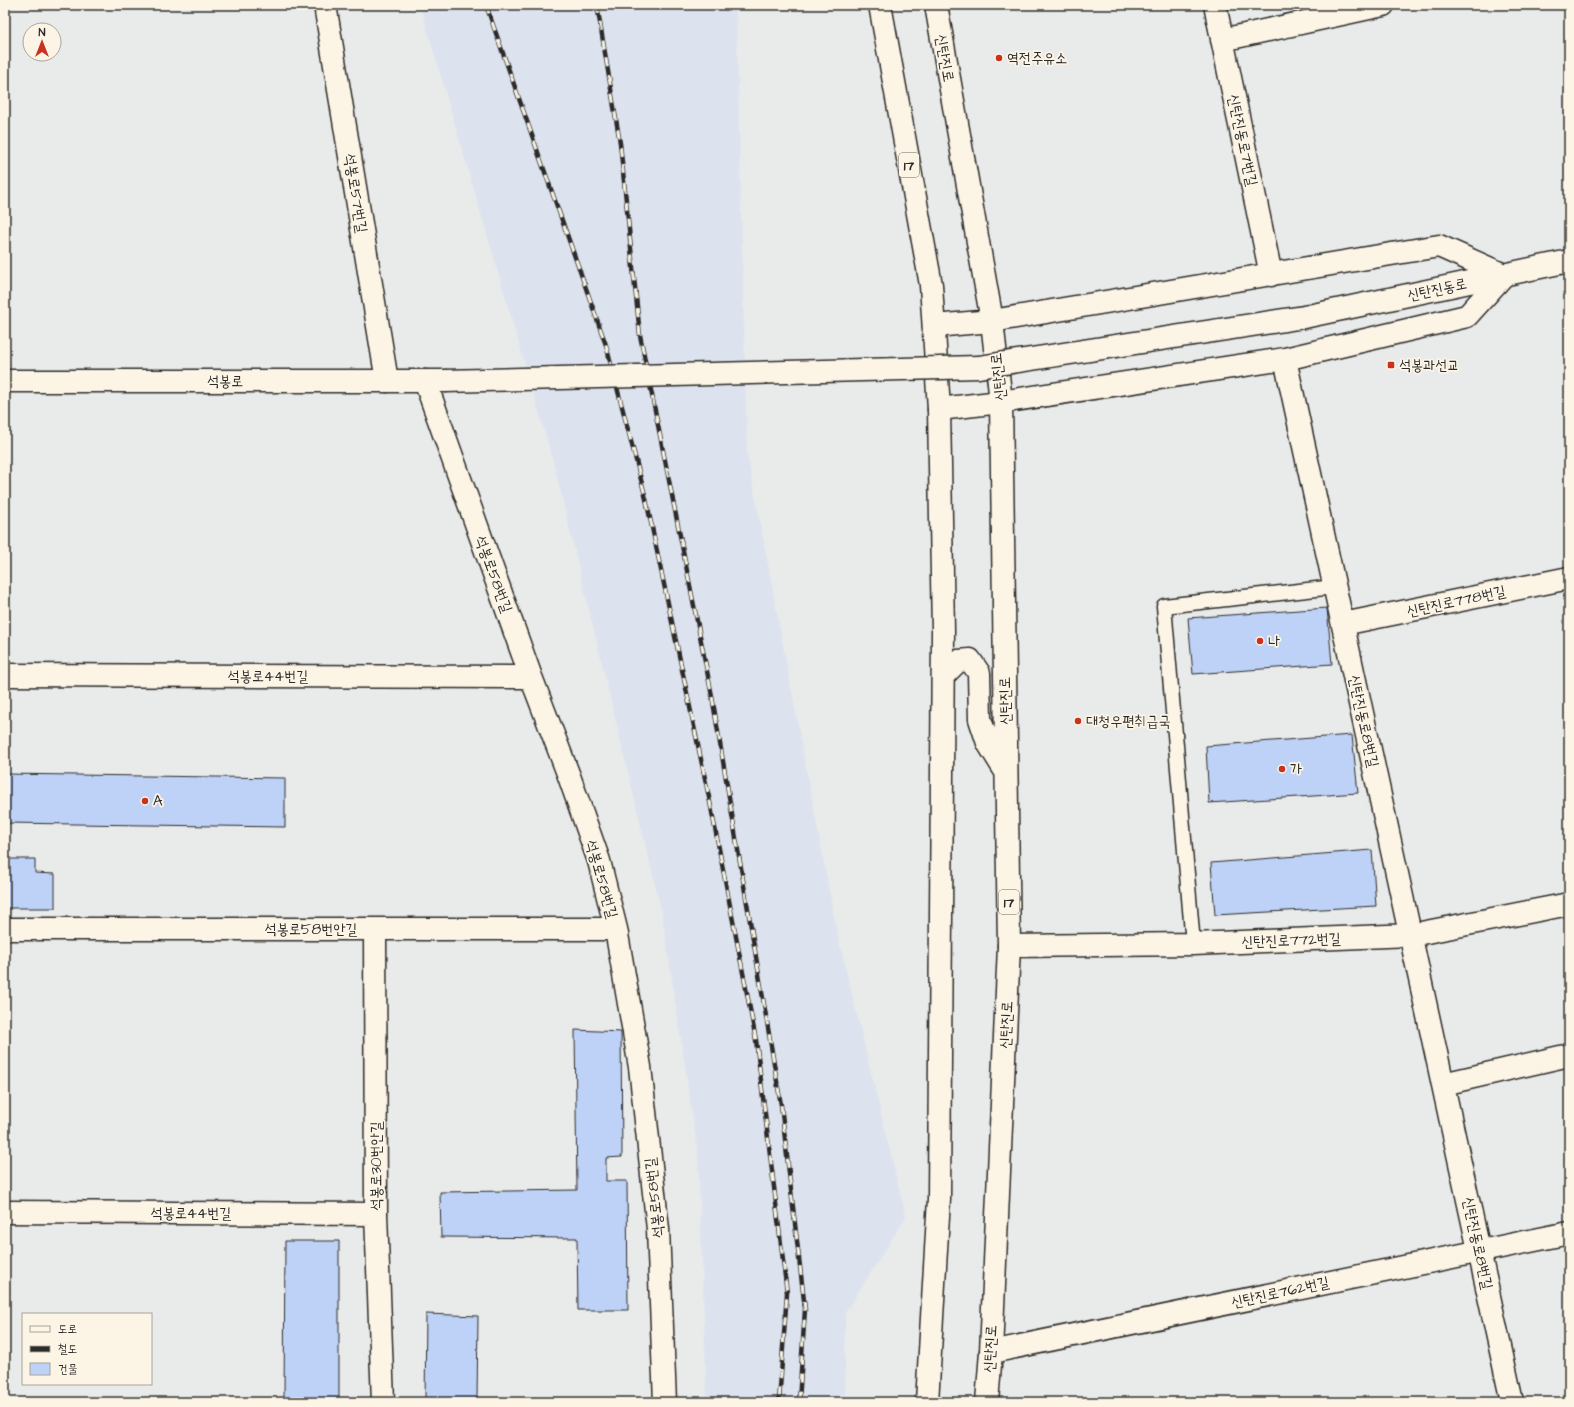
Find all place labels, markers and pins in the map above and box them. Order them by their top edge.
place label: 역전주유소 [1007,48,1067,69]
marker: 역전주유소 [994,53,1004,63]
place label: 석봉과선교 [1399,355,1459,376]
marker: 석봉과선교 [1386,360,1396,370]
place label: 나 [1268,631,1280,652]
marker: 나 [1255,636,1265,646]
place label: 대청우편취급국 [1086,711,1171,732]
marker: 대청우편취급국 [1073,716,1083,726]
place label: 가 [1290,759,1302,780]
marker: 가 [1277,764,1287,774]
place label: A [153,791,163,812]
marker: A [140,796,150,806]

